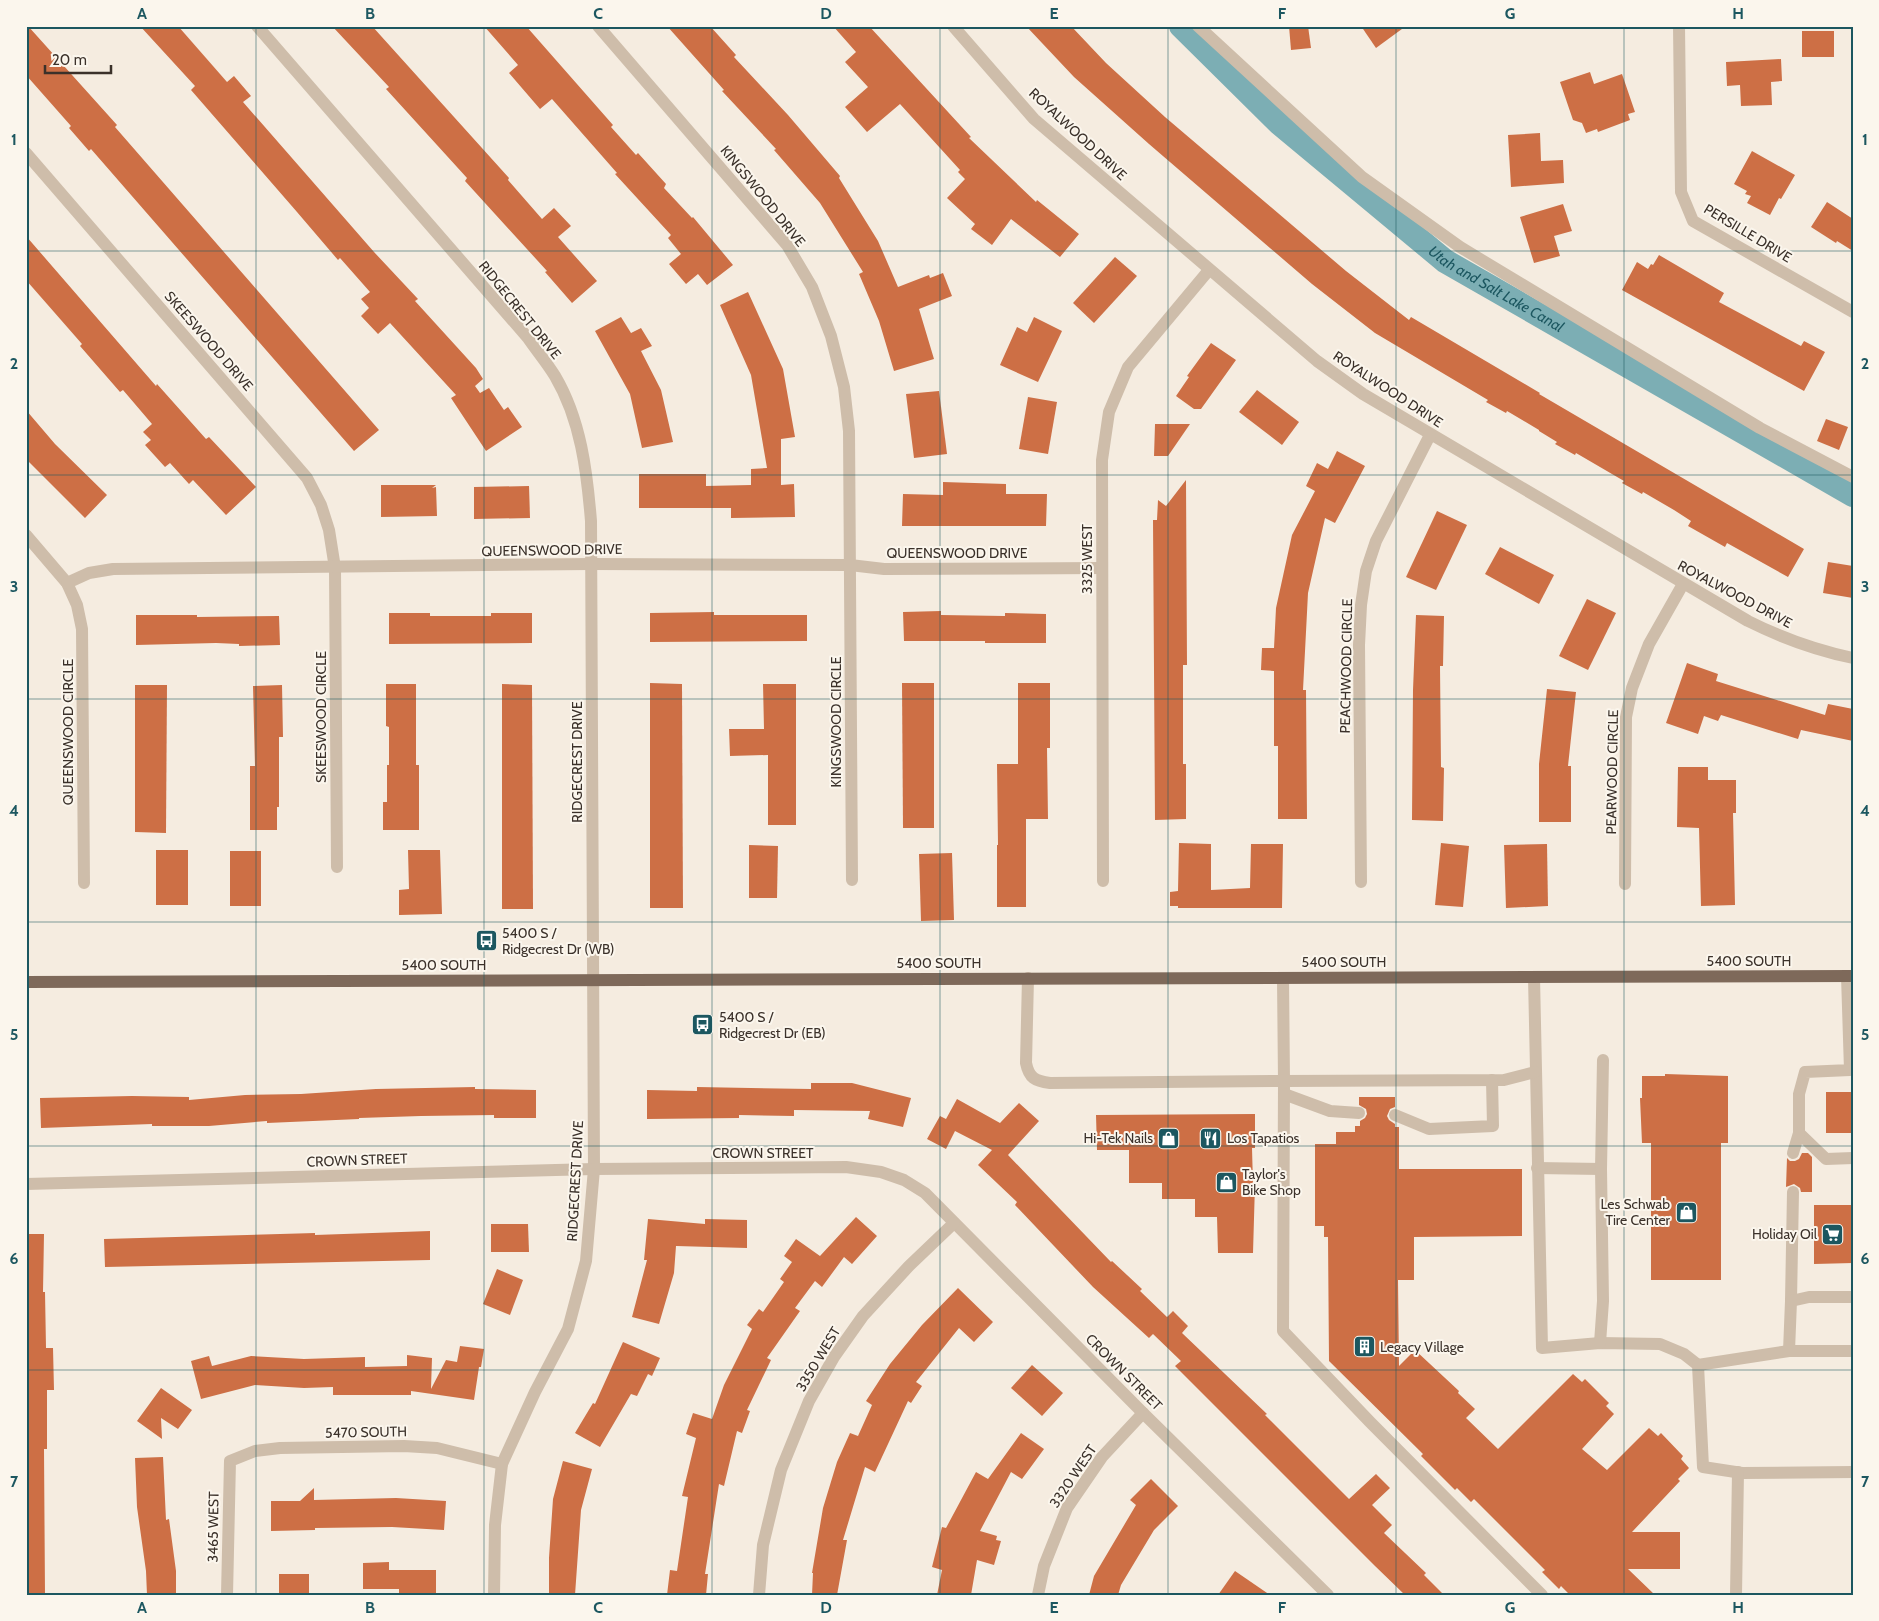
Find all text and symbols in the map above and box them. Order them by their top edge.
text: A [137,4,147,23]
text: B [365,4,375,23]
text: C [593,4,603,23]
text: D [820,4,832,23]
text: E [1049,4,1059,23]
text: F [1278,4,1287,23]
text: G [1505,4,1515,23]
text: H [1732,4,1744,23]
scale bar [45,42,111,74]
text: 20 m [52,51,87,69]
street label: ROYALWOOD DRIVE [1025,84,1131,184]
text: 1 [11,130,17,149]
text: 1 [1862,130,1868,149]
street label: KINGSWOOD DRIVE [717,142,810,251]
street label: PERSILLE DRIVE [1701,200,1795,266]
water label: Utah and Salt Lake Canal [1425,242,1567,336]
street label: RIDGECREST DRIVE [475,257,565,363]
street label: SKEESWOOD DRIVE [161,287,257,395]
street label: ROYALWOOD DRIVE [1330,347,1446,431]
text: 2 [10,354,18,373]
text: 2 [1861,354,1869,373]
street label: 3325 WEST [1078,524,1096,594]
street label: QUEENSWOOD DRIVE [481,540,623,560]
street label: QUEENSWOOD DRIVE [887,544,1028,562]
street label: ROYALWOOD DRIVE [1675,556,1796,632]
text: 3 [10,577,18,596]
text: 3 [1861,577,1869,596]
street label: PEACHWOOD CIRCLE [1336,598,1356,734]
street label: SKEESWOOD CIRCLE [312,651,330,783]
street label: KINGSWOOD CIRCLE [827,656,845,788]
street label: QUEENSWOOD CIRCLE [59,658,77,805]
street label: RIDGECREST DRIVE [568,701,586,823]
street label: PEARWOOD CIRCLE [1602,709,1622,835]
text: 4 [9,801,19,820]
text: 4 [1860,801,1870,820]
place label: 5400 S / Ridgecrest Dr (WB) [502,924,614,958]
bus stop icon: 5400 S / Ridgecrest Dr (WB) [474,929,498,953]
street label: 5400 SOUTH [1707,952,1791,970]
street label: 5400 SOUTH [1302,953,1386,971]
street label: 5400 SOUTH [897,954,981,972]
street label: 5400 SOUTH [402,956,486,974]
place label: 5400 S / Ridgecrest Dr (EB) [719,1008,826,1042]
bus stop icon: 5400 S / Ridgecrest Dr (EB) [691,1013,715,1037]
text: 5 [10,1025,18,1044]
text: 5 [1861,1025,1869,1044]
street label: RIDGECREST DRIVE [563,1120,587,1242]
shop icon: Hi-Tek Nails [1157,1126,1181,1150]
restaurant icon: Los Tapatios [1199,1126,1223,1150]
place label: Hi-Tek Nails [1083,1129,1153,1147]
place label: Los Tapatios [1227,1129,1300,1147]
street label: CROWN STREET [712,1144,814,1162]
street label: CROWN STREET [306,1149,408,1171]
place label: Taylor's Bike Shop [1242,1165,1301,1199]
shop icon: Taylor's Bike Shop [1214,1170,1238,1194]
place label: Les Schwab Tire Center [1600,1195,1671,1229]
shop icon: Les Schwab Tire Center [1674,1200,1698,1224]
supermarket icon: Holiday Oil [1821,1222,1845,1246]
place label: Holiday Oil [1752,1225,1818,1243]
text: 6 [10,1249,19,1268]
text: 6 [1861,1249,1870,1268]
street label: 3350 WEST [792,1323,845,1395]
street label: CROWN STREET [1082,1330,1166,1414]
building icon: Legacy Village [1352,1335,1376,1359]
place label: Legacy Village [1380,1338,1464,1356]
street label: 5470 SOUTH [325,1422,407,1442]
street label: 3320 WEST [1045,1441,1101,1511]
text: 7 [10,1472,19,1491]
text: 7 [1861,1472,1870,1491]
street label: 3465 WEST [203,1491,223,1563]
text: A [137,1598,147,1617]
text: B [365,1598,375,1617]
text: C [593,1598,603,1617]
text: D [820,1598,832,1617]
text: E [1049,1598,1059,1617]
text: F [1278,1598,1287,1617]
text: G [1505,1598,1515,1617]
text: H [1732,1598,1744,1617]

